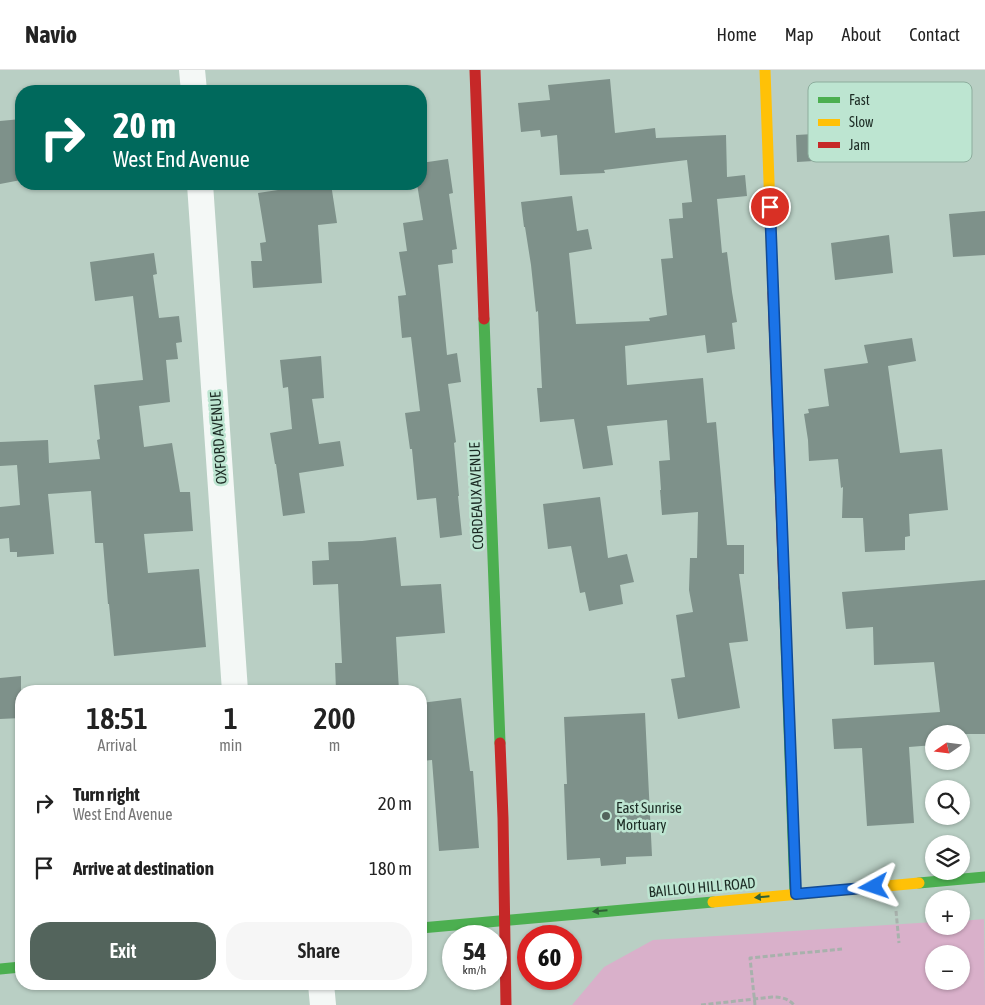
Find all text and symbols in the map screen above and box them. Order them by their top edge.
text: Navio [25,21,77,48]
text: Home [717,24,757,45]
text: Map [785,24,814,45]
text: About [842,24,881,45]
text: Contact [909,24,960,45]
legend [808,82,972,162]
text: Fast [849,92,870,108]
icon: right [30,105,95,170]
text: 20 m [113,105,176,145]
text: Slow [849,114,874,130]
text: Jam [849,137,870,153]
text: West End Avenue [113,146,250,172]
pin [749,186,791,228]
icon: arrive [756,193,784,221]
street label: OXFORD AVENUE [206,390,230,485]
street label: CORDEAUX AVENUE [466,441,486,550]
text: 18:51 [86,701,148,735]
text: 1 [224,701,238,735]
text: 200 [313,701,356,735]
north arrow [925,725,970,770]
map controls [925,725,970,990]
text: Arrival [98,736,137,754]
text: min [219,736,242,754]
text: m [329,736,340,754]
button: search [925,780,970,825]
text: Turn right [73,783,140,805]
icon: right [30,789,58,817]
text: 20 m [378,792,412,814]
place label: East Sunrise Mortuary [616,799,682,833]
text: West End Avenue [73,805,172,823]
marker: East Sunrise Mortuary [600,810,612,822]
button: layers [925,835,970,880]
icon: arrive [30,854,58,882]
text: Arrive at destination [73,857,214,879]
text: 180 m [369,857,412,879]
position arrow [847,860,899,912]
street label: BAILLOU HILL ROAD [648,874,756,900]
button: + [925,890,970,935]
one-way arrow [754,893,770,901]
one-way arrow [592,908,608,916]
button: Exit [30,922,216,980]
button: Share [226,922,412,980]
speed limit sign: 60 [517,925,582,990]
text: 54 [463,937,486,965]
button: − [925,945,970,990]
text: km/h [463,963,486,977]

